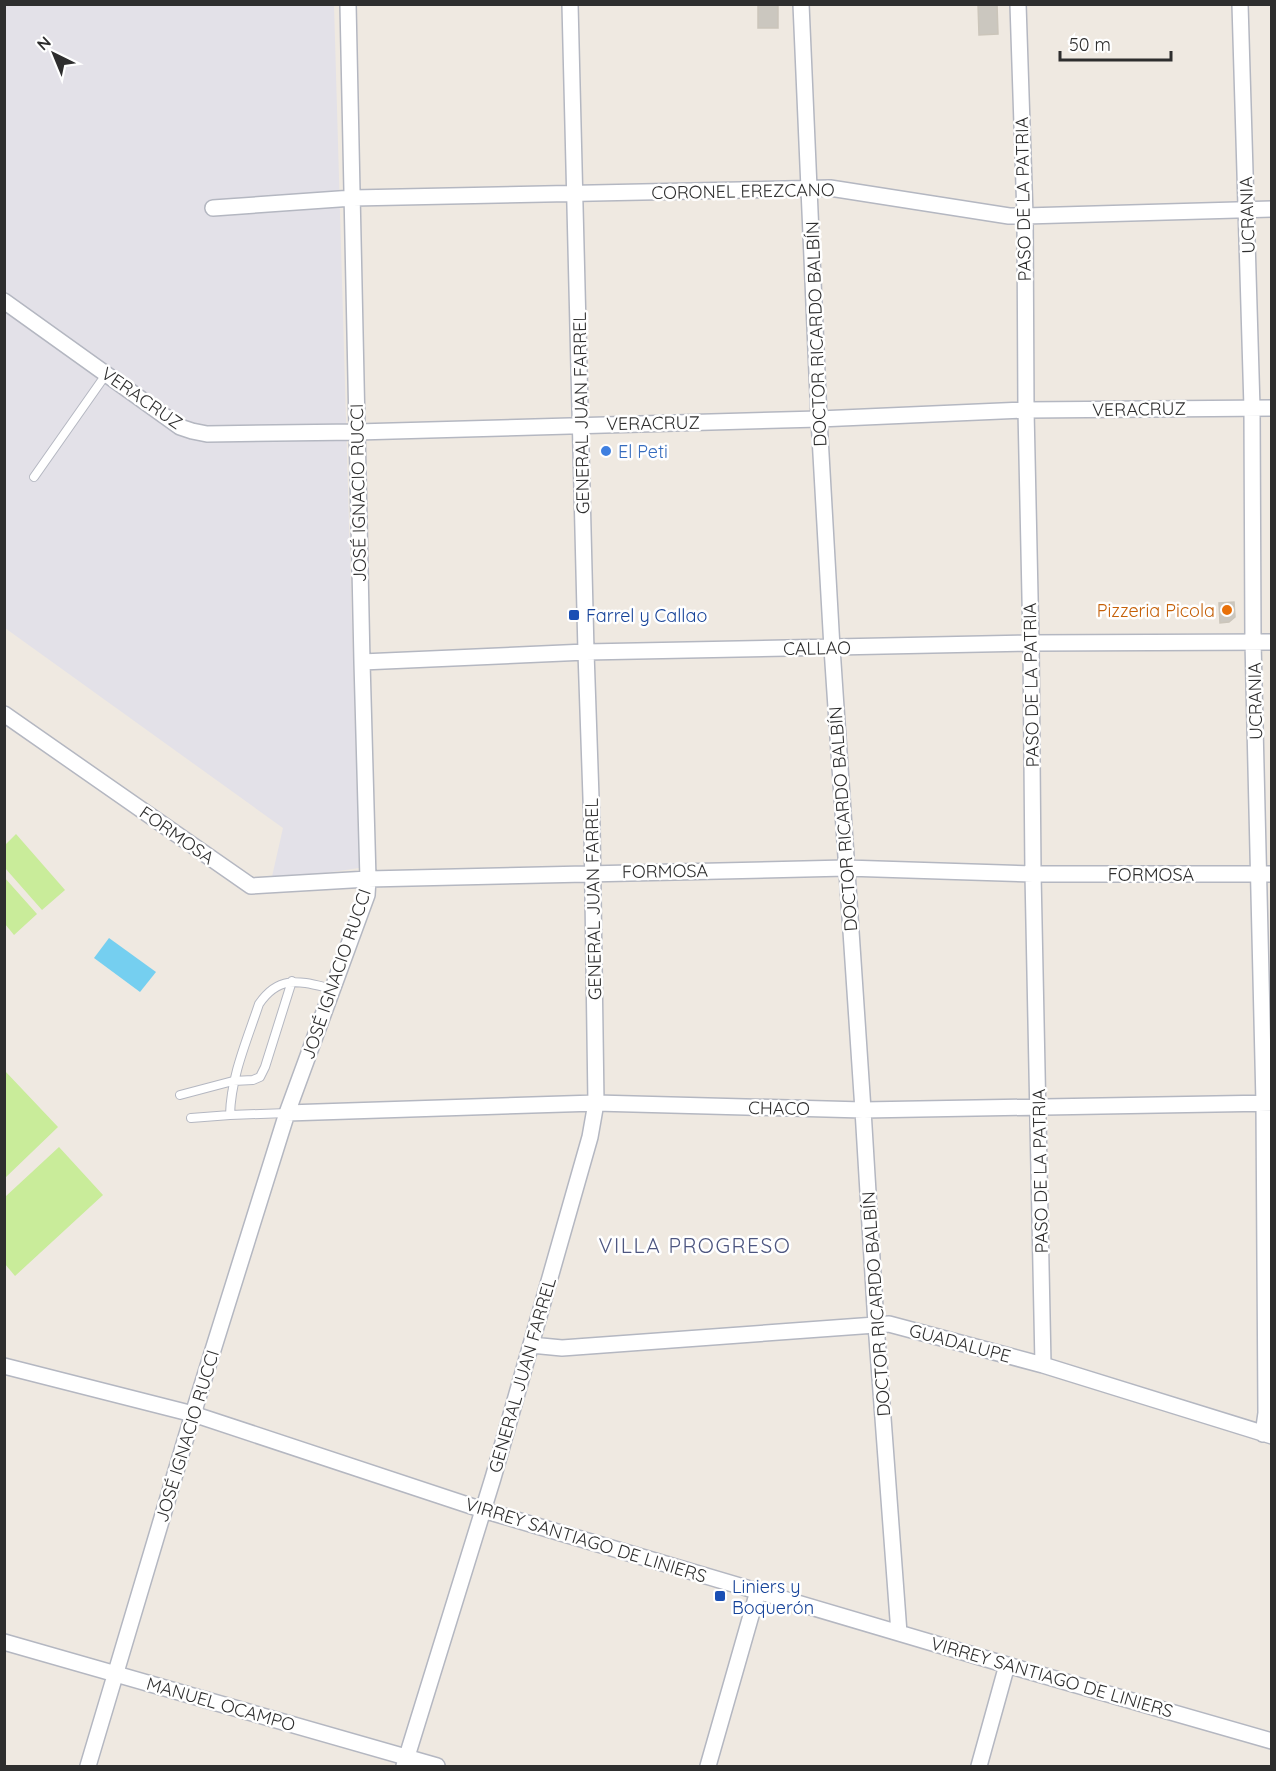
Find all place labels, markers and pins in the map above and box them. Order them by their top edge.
place label: El Peti [618,440,668,463]
marker: El Peti [599,444,613,458]
place label: Pizzeria Picola [1097,599,1215,622]
marker: Pizzeria Picola [1220,603,1234,617]
place label: Farrel y Callao [586,604,707,627]
marker: Farrel y Callao [567,608,581,622]
place label: Liniers y Boquerón [732,1575,814,1619]
marker: Liniers y Boquerón [713,1589,727,1603]

